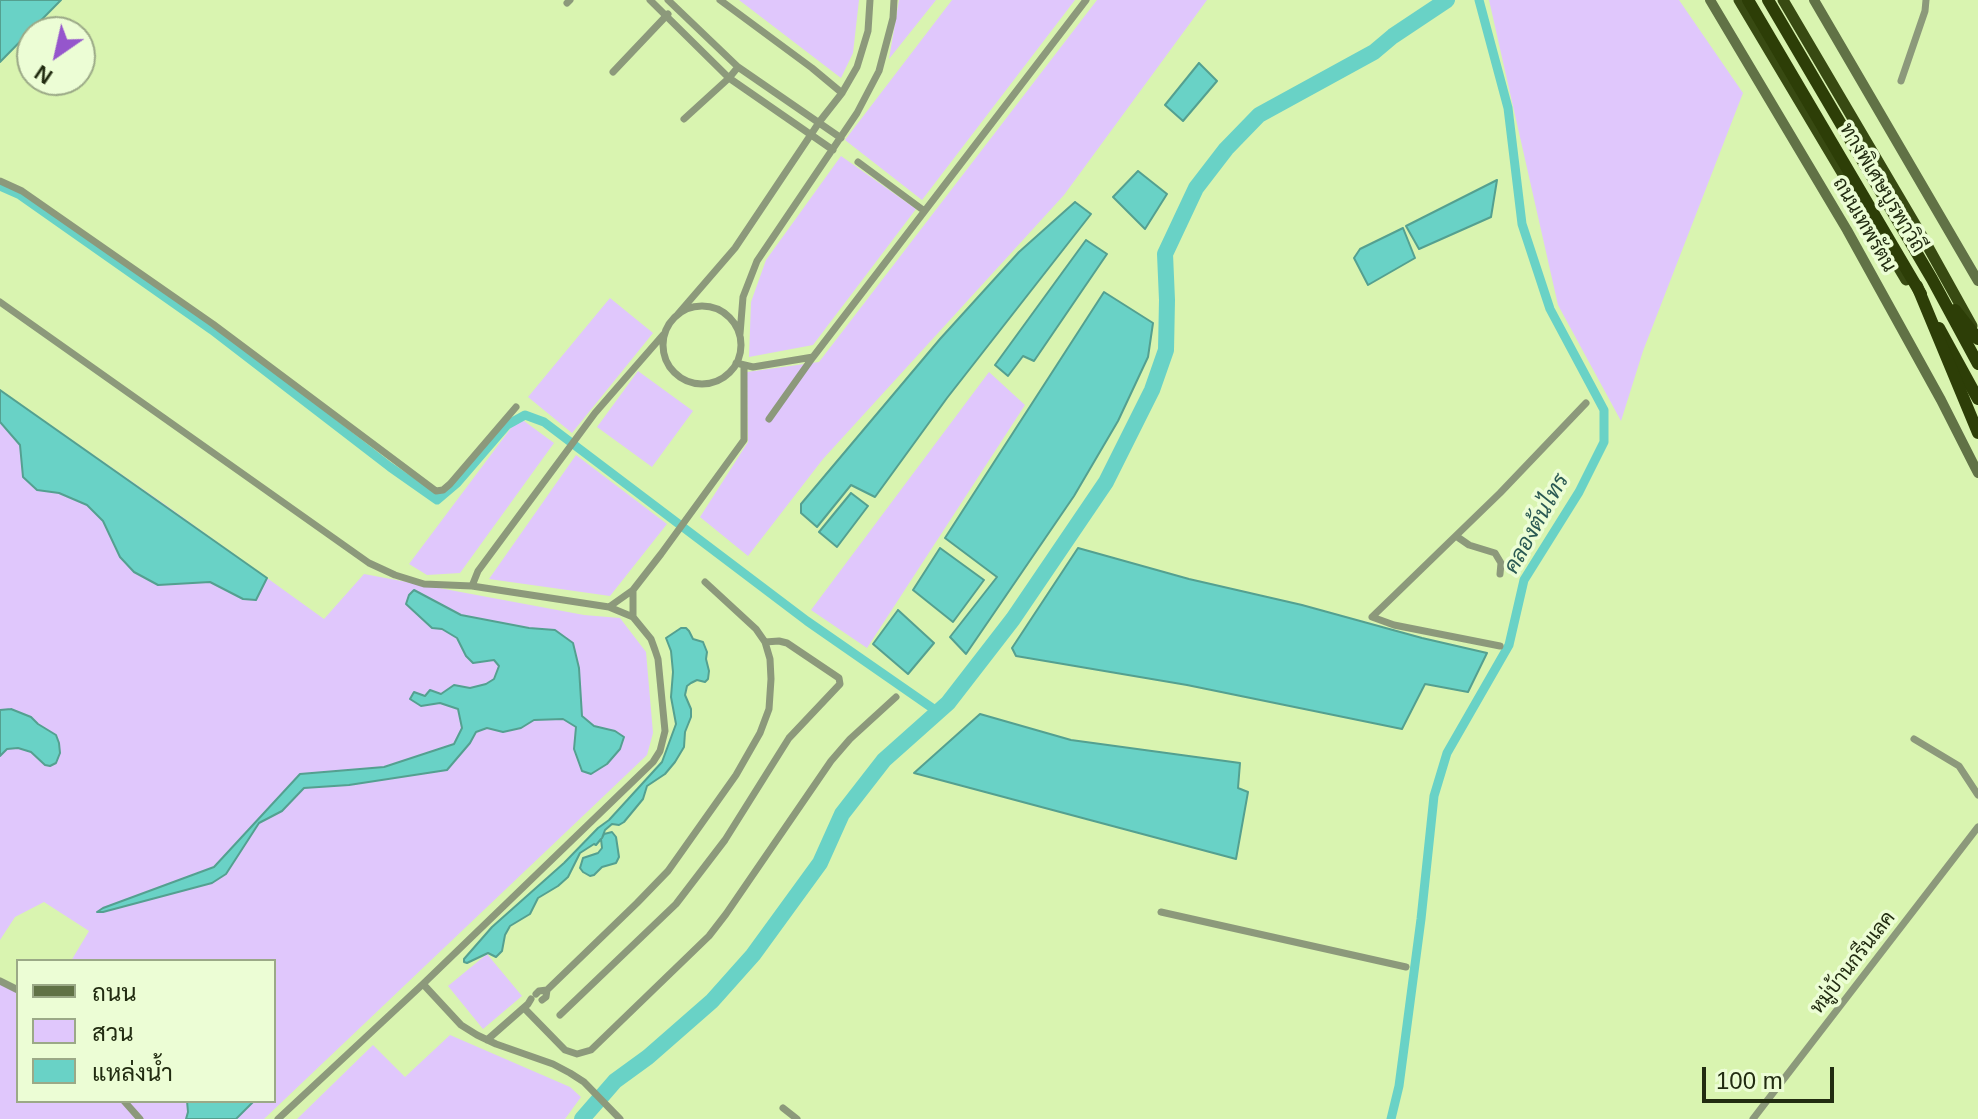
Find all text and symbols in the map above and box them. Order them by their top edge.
north arrow [16,16,96,96]
text: N [30,60,57,89]
street label: ทางพิเศษบูรพาวิถี [1834,119,1930,257]
street label: ถนนเทพรัตน [1827,173,1901,277]
water label: คลองต้นไทร [1499,470,1575,578]
street label: หมู่บ้านกรีนเลค [1805,907,1901,1019]
legend [16,959,276,1103]
text: ถนน [92,979,137,1006]
text: สวน [92,1019,134,1046]
scale bar [1706,1051,1838,1101]
text: แหล่งน้ำ [92,1059,173,1086]
text: 100 m [1716,1067,1783,1094]

